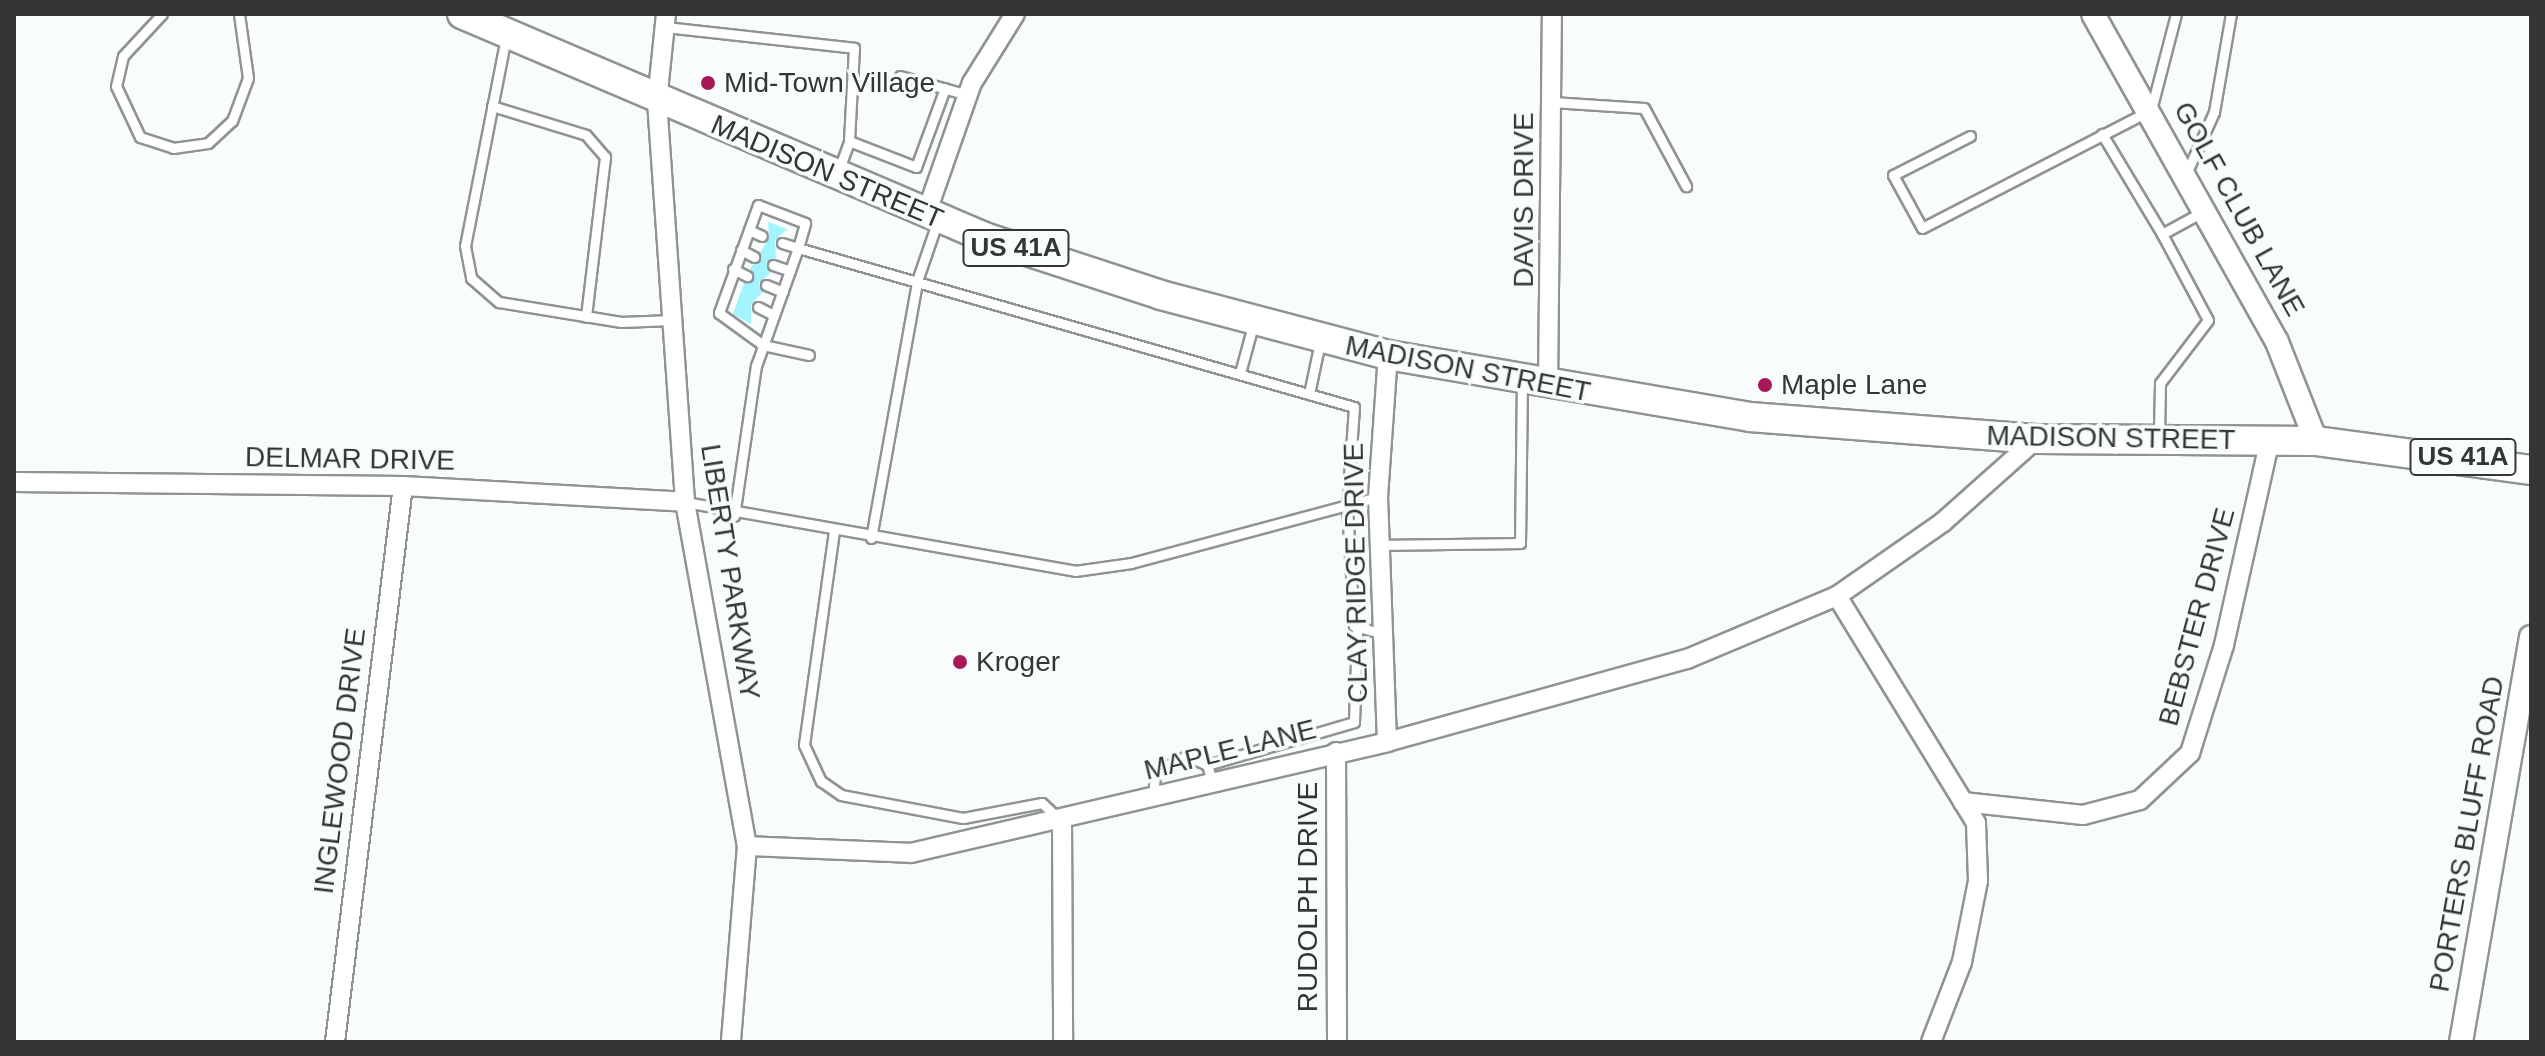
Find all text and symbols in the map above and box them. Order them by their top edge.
place label: Mid-Town Village [724,66,935,100]
marker: Mid-Town Village [699,74,717,92]
street label: GOLF CLUB LANE [2166,96,2312,322]
street label: MADISON STREET [706,108,948,236]
street label: DAVIS DRIVE [1507,112,1541,288]
road number: US 41A [962,226,1070,270]
street label: MADISON STREET [1343,329,1593,409]
place label: Maple Lane [1781,368,1927,402]
marker: Maple Lane [1756,376,1774,394]
street label: MADISON STREET [1986,419,2236,457]
road number: US 41A [2409,435,2517,479]
street label: DELMAR DRIVE [245,440,455,478]
street label: LIBERTY PARKWAY [693,442,767,702]
street label: CLAY RIDGE DRIVE [1337,442,1375,704]
street label: BEBSTER DRIVE [2152,504,2242,730]
street label: INGLEWOOD DRIVE [307,626,373,896]
place label: Kroger [976,645,1060,679]
marker: Kroger [951,653,969,671]
street label: PORTERS BLUFF ROAD [2423,674,2511,994]
street label: MAPLE LANE [1141,712,1319,788]
street label: RUDOLPH DRIVE [1291,782,1325,1012]

